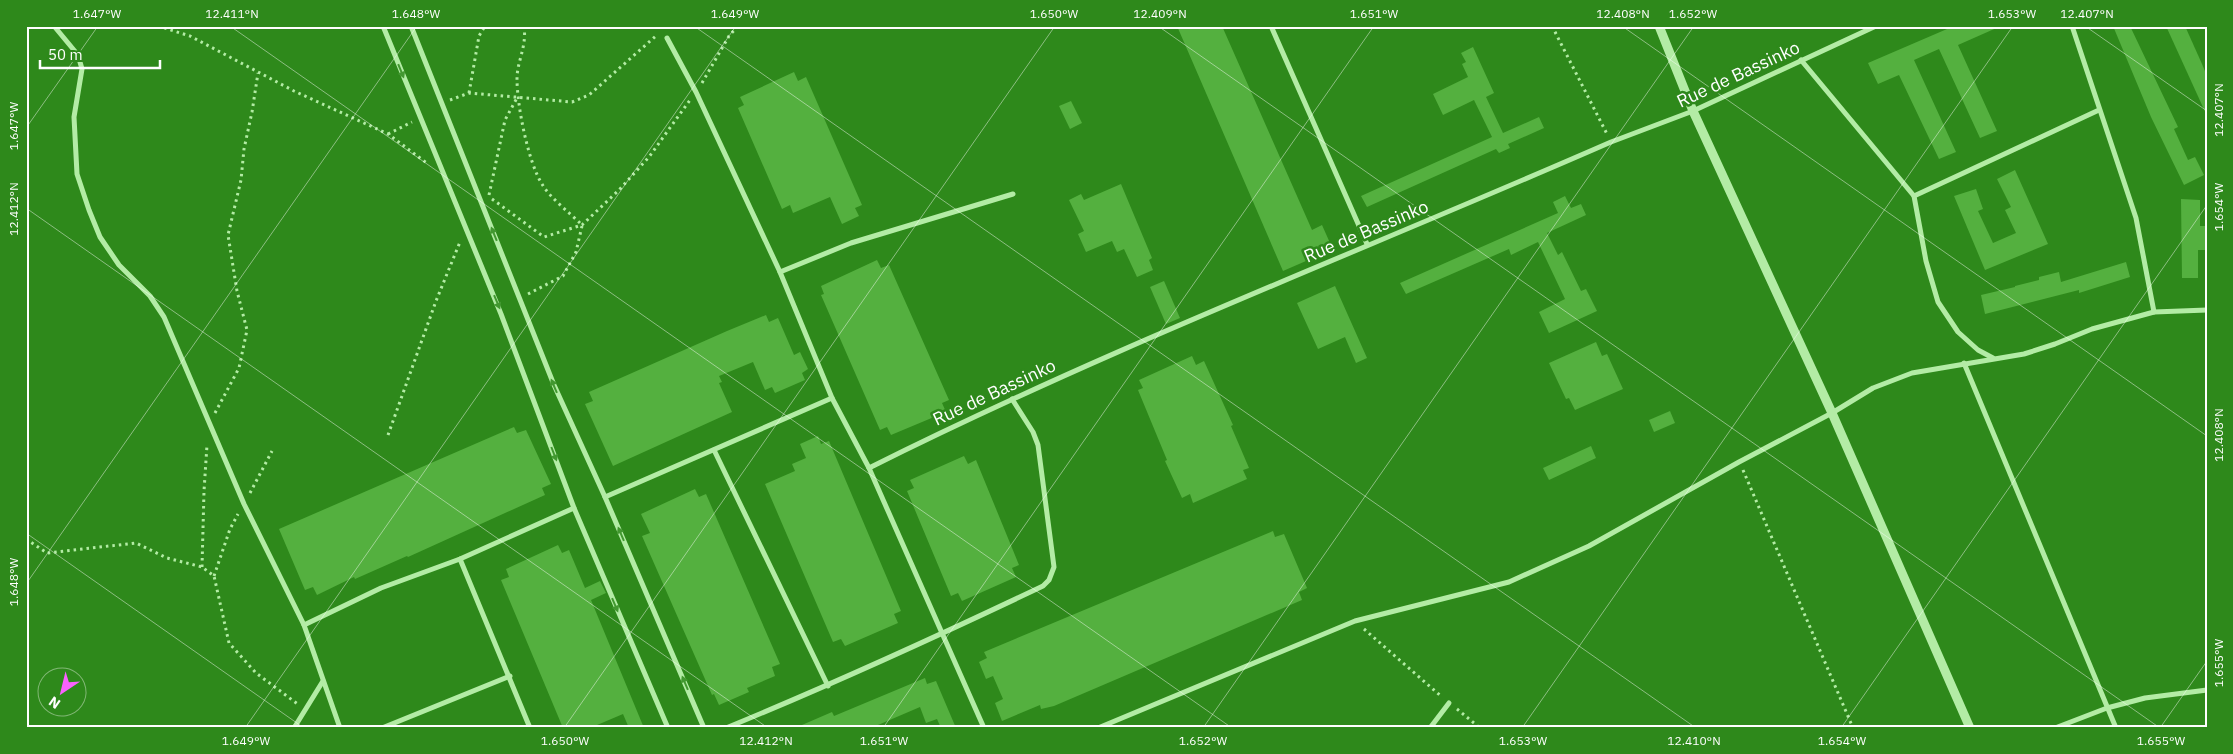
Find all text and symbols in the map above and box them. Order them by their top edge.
text: 1.647°W [73,6,121,21]
text: 12.411°N [205,6,259,21]
text: 1.648°W [392,6,440,21]
text: 1.649°W [711,6,759,21]
text: 1.650°W [1030,6,1078,21]
text: 12.409°N [1133,6,1187,21]
text: 1.651°W [1350,6,1398,21]
text: 12.408°N [1596,6,1650,21]
text: 1.652°W [1669,6,1717,21]
text: 1.653°W [1988,6,2036,21]
text: 12.407°N [2060,6,2114,21]
street label: Rue de Bassinko [1673,35,1803,113]
scale bar [40,38,160,70]
text: 50 m [48,45,83,64]
one-way arrow [397,64,405,79]
text: 12.407°N [2211,83,2226,137]
text: 1.647°W [6,102,21,150]
text: 12.412°N [6,182,21,236]
text: 1.654°W [2211,183,2226,231]
street label: Rue de Bassinko [1300,194,1432,268]
one-way arrow [490,227,498,242]
one-way arrow [493,295,501,309]
street label: Rue de Bassinko [929,353,1059,431]
one-way arrow [550,378,558,393]
text: 12.408°N [2211,408,2226,462]
one-way arrow [550,447,558,462]
one-way arrow [617,527,625,541]
text: 1.648°W [6,558,21,606]
one-way arrow [612,598,620,612]
text: 1.655°W [2211,639,2226,687]
north arrow [38,666,88,716]
one-way arrow [681,676,689,690]
text: N [45,692,64,713]
text: 1.649°W [222,733,270,748]
text: 1.650°W [541,733,589,748]
text: 12.412°N [739,733,793,748]
text: 1.651°W [860,733,908,748]
text: 1.652°W [1179,733,1227,748]
text: 1.653°W [1499,733,1547,748]
text: 12.410°N [1667,733,1721,748]
text: 1.654°W [1818,733,1866,748]
text: 1.655°W [2137,733,2185,748]

